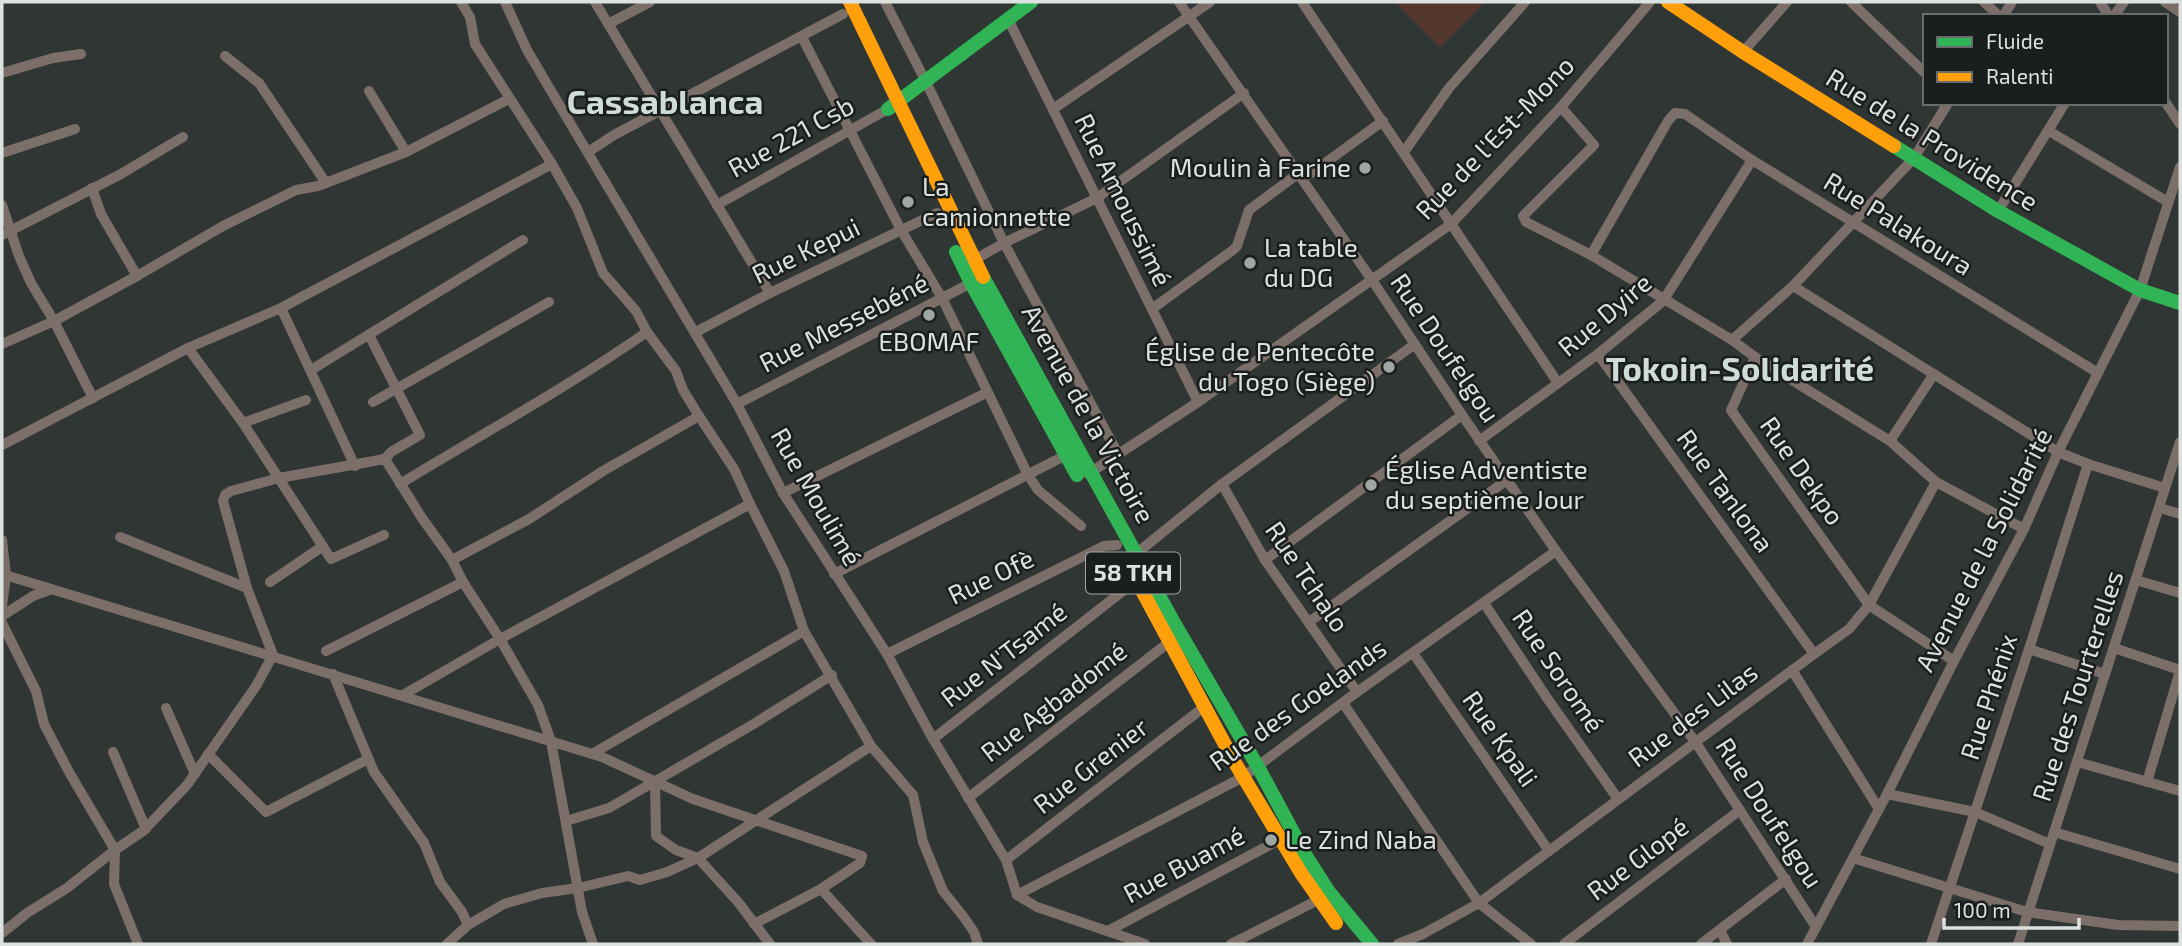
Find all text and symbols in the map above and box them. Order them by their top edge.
legend [1923,14,2168,105]
text: Fluide [1986,28,2044,53]
street label: Rue de l'Est-Mono [1408,49,1580,225]
street label: Rue de la Providence [1821,61,2044,216]
text: Ralenti [1986,63,2053,88]
district label: Cassablanca [567,81,763,121]
street label: Rue 221 Csb [722,88,859,183]
street label: Rue Amoussimé [1069,108,1180,291]
place label: Moulin à Farine [1170,151,1351,182]
marker: Moulin à Farine [1357,160,1373,176]
street label: Rue Palakoura [1819,165,1979,281]
place label: La camionnette [922,170,1071,231]
marker: La camionnette [900,194,916,210]
street label: Rue Kepui [746,210,864,289]
place label: La table du DG [1264,231,1358,292]
marker: La table du DG [1242,255,1258,271]
street label: Rue Messebéné [754,266,933,378]
street label: Rue Dyire [1551,266,1657,362]
street label: Rue Doufelgou [1385,267,1507,427]
street label: Avenue de la Victoire [1016,299,1162,528]
marker: EBOMAF [921,307,937,323]
place label: EBOMAF [878,325,980,356]
place label: Église de Pentecôte du Togo (Siège) [1145,335,1375,396]
district label: Tokoin-Solidarité [1606,348,1874,388]
marker: Église de Pentecôte du Togo (Siège) [1381,359,1397,375]
street label: Rue Dekpo [1755,410,1852,530]
street label: Rue Moulimé [765,422,869,571]
street label: Rue Tanlona [1671,423,1781,557]
street label: Avenue de la Solidarité [1908,423,2057,676]
place label: Église Adventiste du septième Jour [1385,453,1588,514]
marker: Église Adventiste du septième Jour [1363,477,1379,493]
street label: Rue Tchalo [1260,515,1357,637]
street label: Rue Ofè [942,542,1038,610]
road number: 58 TKH [1086,552,1180,594]
street label: Rue des Tourterelles [2025,566,2128,805]
street label: Rue N'Tsamé [934,595,1072,713]
street label: Rue Soromé [1507,603,1612,738]
street label: Rue Phénix [1953,630,2023,763]
street label: Rue des Goelands [1203,631,1392,776]
street label: Rue Agbadomé [974,634,1132,767]
street label: Rue des Lilas [1621,655,1763,772]
street label: Rue Kpali [1457,684,1545,792]
street label: Rue Grenier [1027,710,1154,819]
street label: Rue Doufelgou [1710,731,1830,893]
street label: Rue Glopé [1580,810,1694,906]
street label: Rue Buamé [1117,819,1249,908]
place label: Le Zind Naba [1285,823,1437,854]
marker: Le Zind Naba [1263,832,1279,848]
scale bar [1944,886,2079,930]
text: 100 m [1954,897,2011,922]

